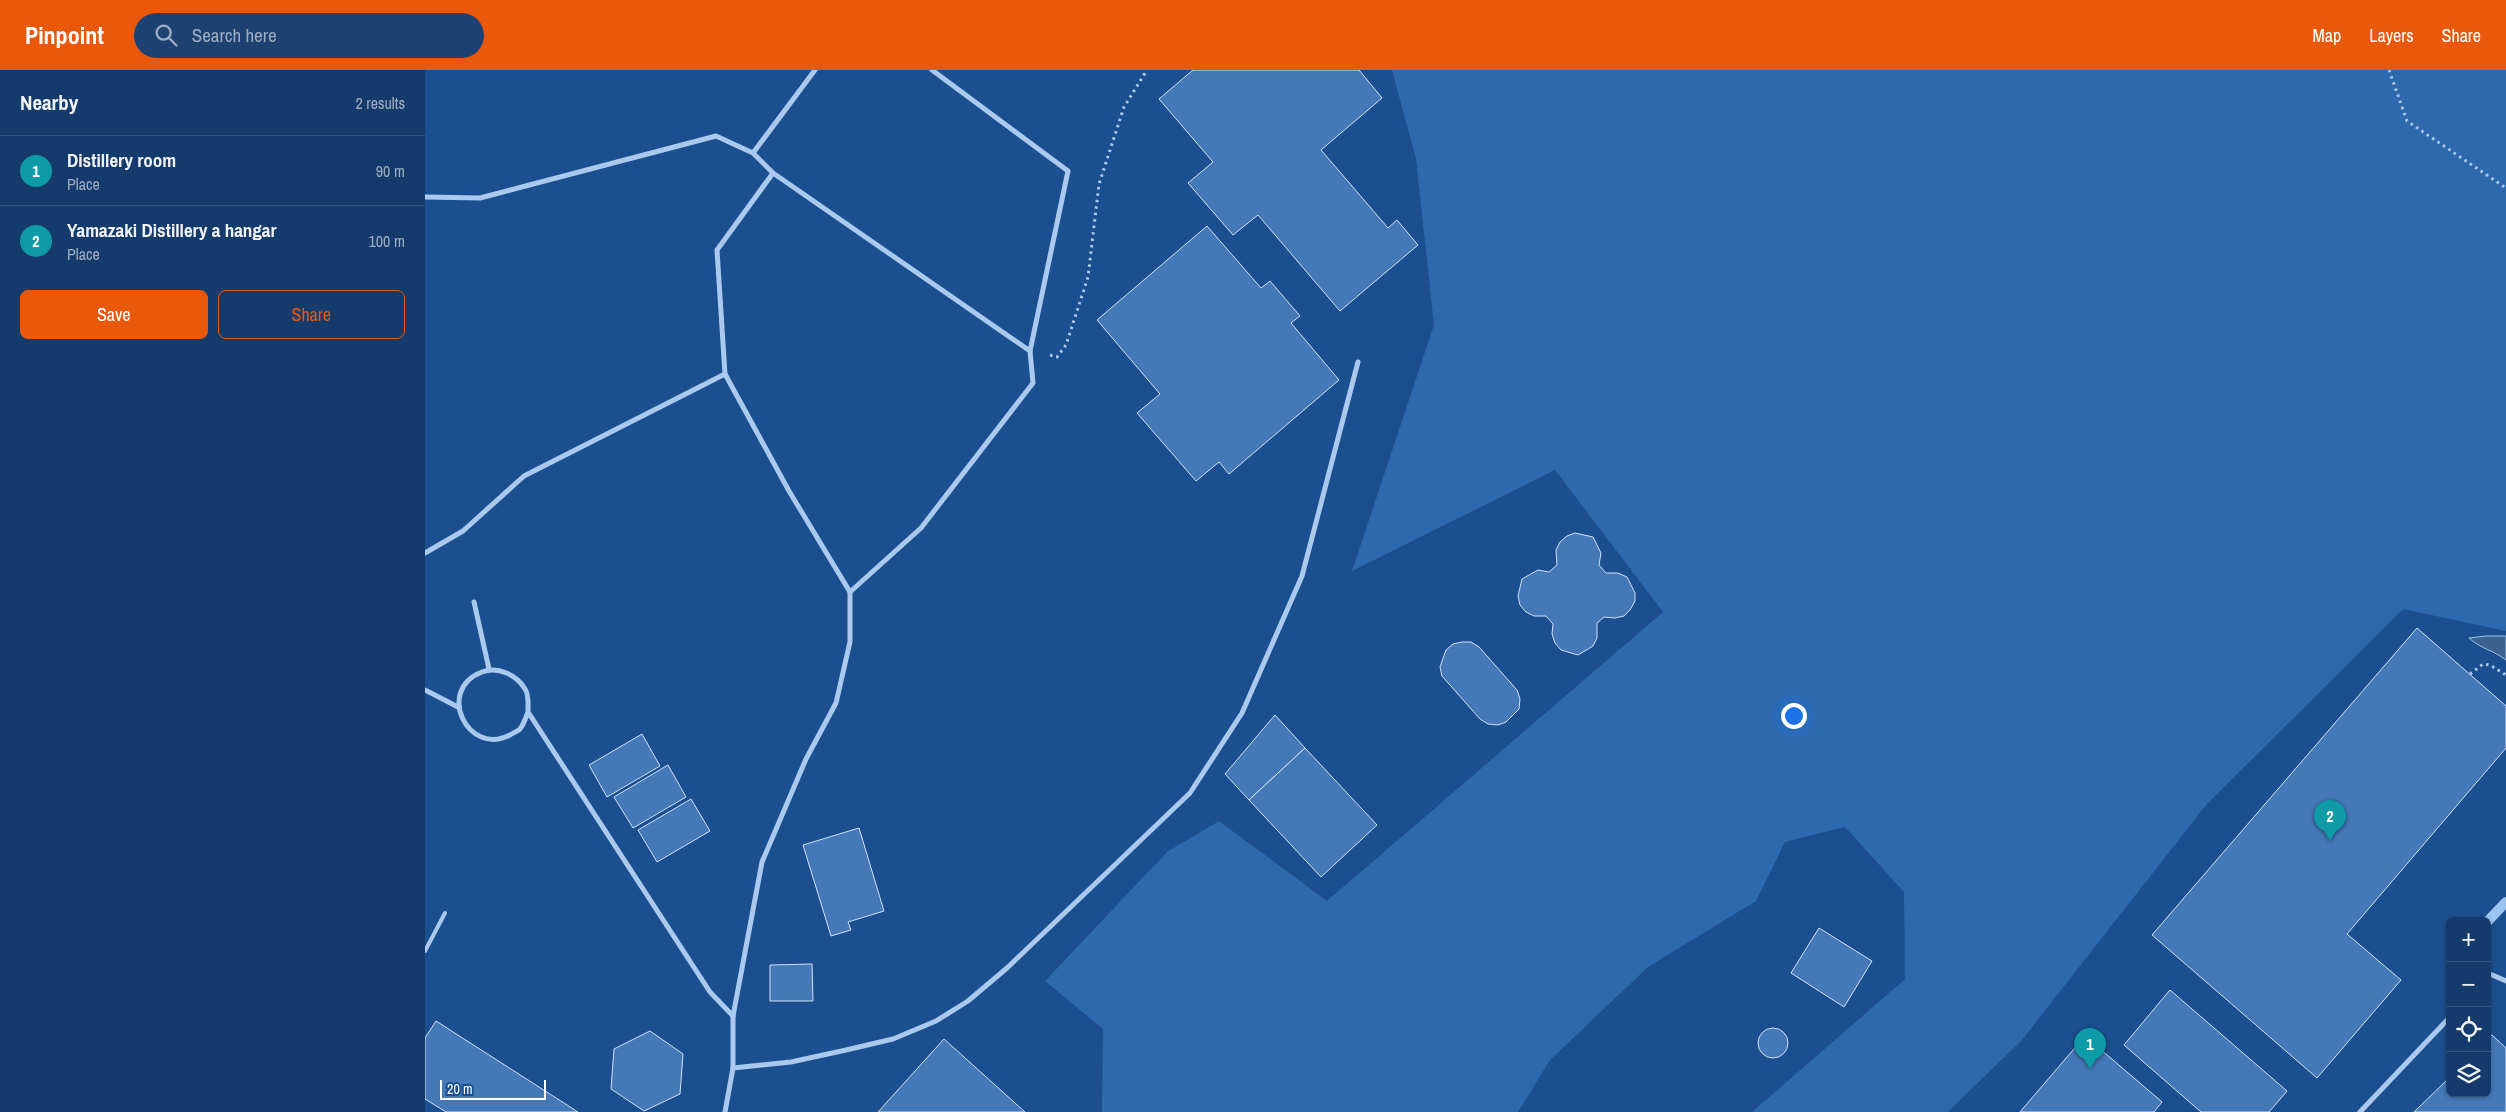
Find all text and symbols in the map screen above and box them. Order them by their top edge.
search box [134,13,484,58]
text: Pinpoint [25,19,104,51]
icon: search [152,21,180,49]
text: Search here [192,22,277,48]
text: Map [2313,23,2341,48]
text: Layers [2369,23,2414,48]
text: Share [2442,23,2481,48]
text: Nearby [20,88,78,117]
text: 2 results [355,92,405,114]
text: Distillery room [67,147,176,173]
text: 1 [32,160,40,182]
text: 90 m [376,160,405,182]
text: Place [67,173,100,195]
text: Yamazaki Distillery a hangar [67,217,277,243]
text: 2 [32,230,40,252]
text: 100 m [369,230,405,252]
text: Place [67,243,100,265]
button: Save [20,290,208,339]
button: Share [218,290,405,339]
your location [1781,703,1807,729]
pin: 2 [2314,800,2346,841]
map controls [2446,917,2491,1097]
button: + [2446,917,2491,962]
button: − [2446,962,2491,1007]
button: locate [2446,1007,2491,1052]
pin: 1 [2074,1028,2106,1069]
button: layers [2446,1052,2491,1097]
scale bar [440,1077,546,1100]
text: 20 m [447,1080,473,1098]

